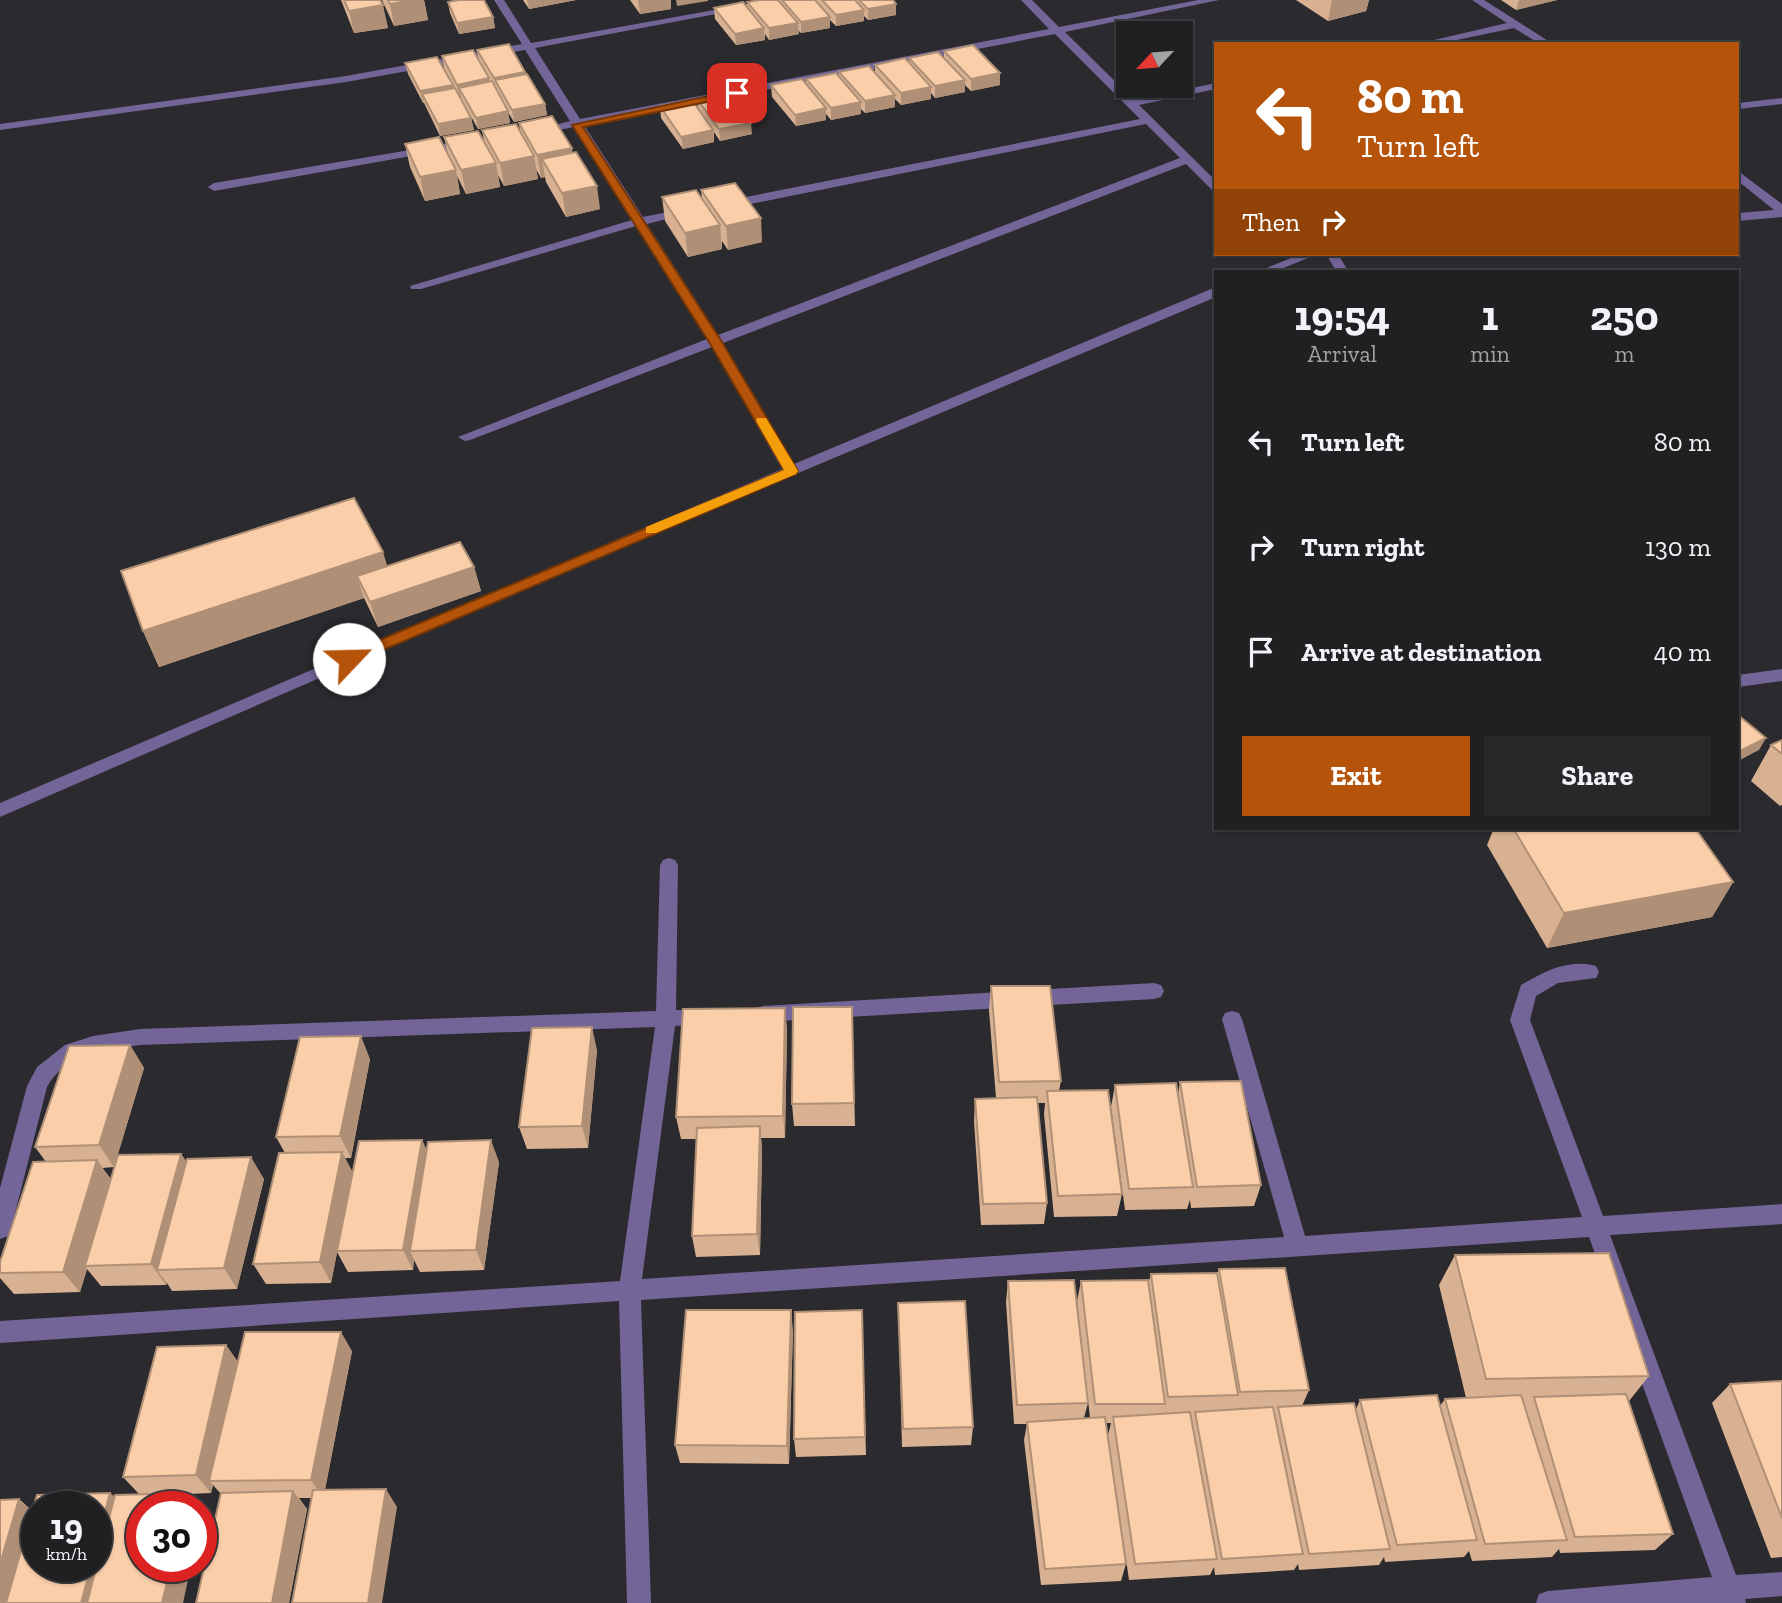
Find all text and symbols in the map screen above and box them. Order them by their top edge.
north arrow [1116,21,1194,98]
map controls [1116,21,1193,98]
pin [707,63,767,123]
text: 80 m [1357,67,1464,126]
icon: left [1242,70,1333,161]
icon: arrive [718,74,756,112]
text: Turn left [1357,127,1479,165]
icon: right [1314,203,1352,241]
text: Then [1242,206,1300,238]
text: 19:54 [1294,290,1390,341]
text: 1 [1482,290,1499,341]
text: 250 [1590,290,1659,341]
text: Arrival [1307,340,1377,368]
text: min [1470,340,1510,368]
text: m [1614,340,1634,368]
icon: left [1242,423,1280,461]
text: Turn left [1301,426,1404,458]
text: 80 m [1654,426,1711,458]
icon: right [1242,528,1280,566]
text: Turn right [1301,531,1424,563]
text: 130 m [1645,531,1711,563]
position arrow [312,622,386,696]
icon: arrive [1242,633,1280,671]
text: Arrive at destination [1301,636,1541,668]
text: 40 m [1654,636,1711,668]
button: Exit [1242,736,1470,816]
button: Share [1484,736,1711,816]
speed limit sign: 30 [126,1491,217,1582]
text: 19 [50,1506,83,1548]
text: km/h [46,1543,87,1565]

